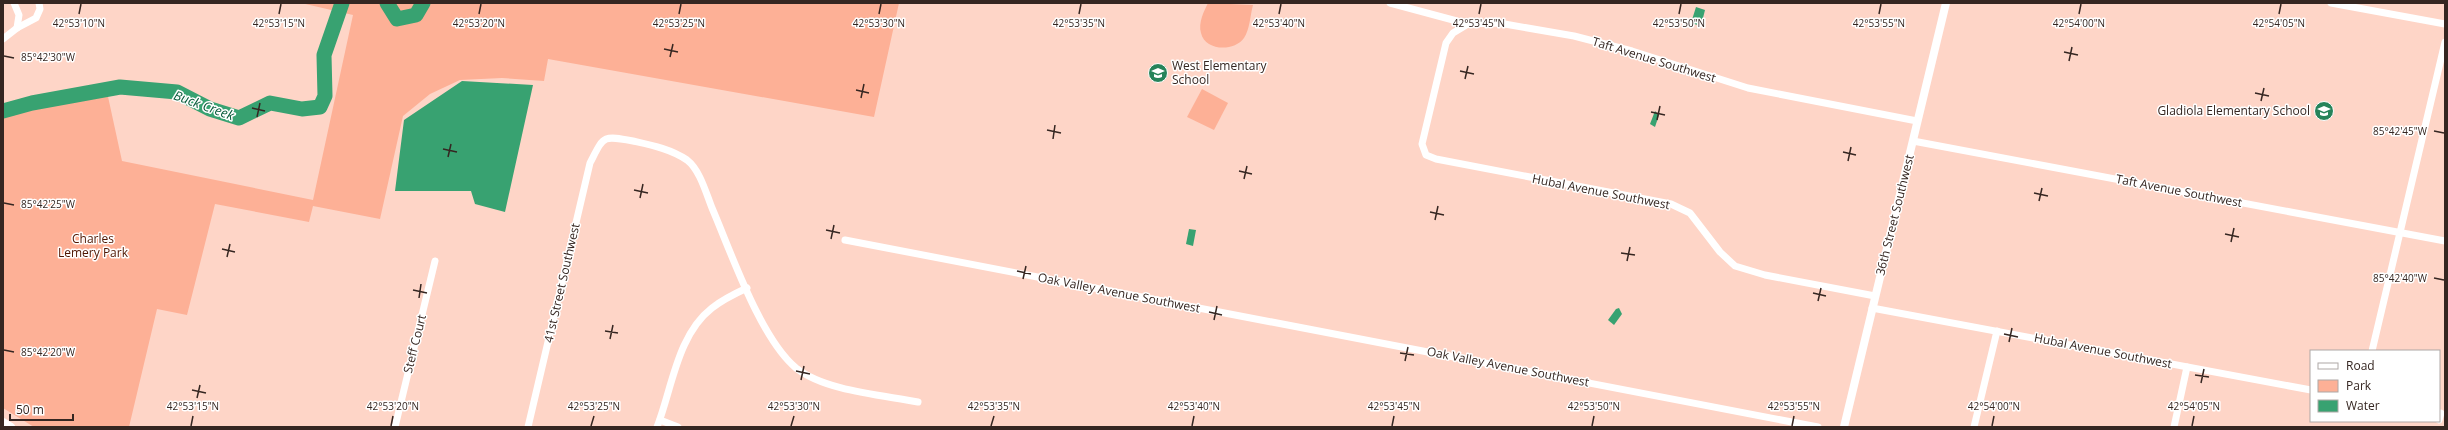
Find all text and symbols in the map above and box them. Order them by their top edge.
text: 42°53'10"N [53,16,105,30]
text: 42°53'15"N [253,16,305,30]
text: 42°53'20"N [453,16,505,30]
text: 42°53'25"N [653,16,705,30]
text: 42°53'30"N [853,16,905,30]
text: 42°53'35"N [1053,16,1105,30]
text: 42°53'40"N [1253,16,1305,30]
text: 42°53'45"N [1453,16,1505,30]
text: 42°53'50"N [1653,16,1705,30]
text: 42°53'55"N [1853,16,1905,30]
text: 42°54'00"N [2053,16,2105,30]
text: 42°54'05"N [2253,16,2305,30]
street label: Taft Avenue Southwest [1590,33,1718,86]
text: 85°42'30"W [21,50,76,64]
place label: West Elementary School [1172,57,1267,88]
school or university icon: West Elementary School [1147,62,1169,84]
water label: Buck Creek [171,86,237,124]
school or university icon: Gladiola Elementary School [2313,100,2335,122]
place label: Gladiola Elementary School [2157,102,2310,119]
text: 85°42'45"W [2373,124,2428,138]
street label: 36th Street Southwest [1871,153,1918,277]
street label: Hubal Avenue Southwest [1531,170,1671,213]
street label: Taft Avenue Southwest [2114,170,2244,211]
text: 85°42'25"W [21,197,76,211]
street label: 41st Street Southwest [539,221,584,344]
park label: Charles Lemery Park [58,230,129,261]
street label: Oak Valley Avenue Southwest [1037,268,1202,317]
text: 85°42'40"W [2373,271,2428,285]
street label: Steff Court [399,313,430,375]
street label: Hubal Avenue Southwest [2033,329,2173,372]
street label: Oak Valley Avenue Southwest [1426,342,1591,391]
text: 85°42'20"W [21,345,76,359]
legend [2310,350,2440,422]
text: Road [2346,357,2375,374]
text: Park [2346,377,2372,394]
scale bar [10,396,73,422]
text: Water [2346,397,2380,414]
text: 42°53'15"N [167,399,219,413]
text: 42°53'20"N [367,399,419,413]
text: 42°53'25"N [568,399,620,413]
text: 42°53'30"N [768,399,820,413]
text: 42°53'35"N [968,399,1020,413]
text: 42°53'40"N [1168,399,1220,413]
text: 42°53'45"N [1368,399,1420,413]
text: 42°53'50"N [1568,399,1620,413]
text: 42°53'55"N [1768,399,1820,413]
text: 42°54'00"N [1968,399,2020,413]
text: 42°54'05"N [2168,399,2220,413]
text: 50 m [16,401,44,418]

